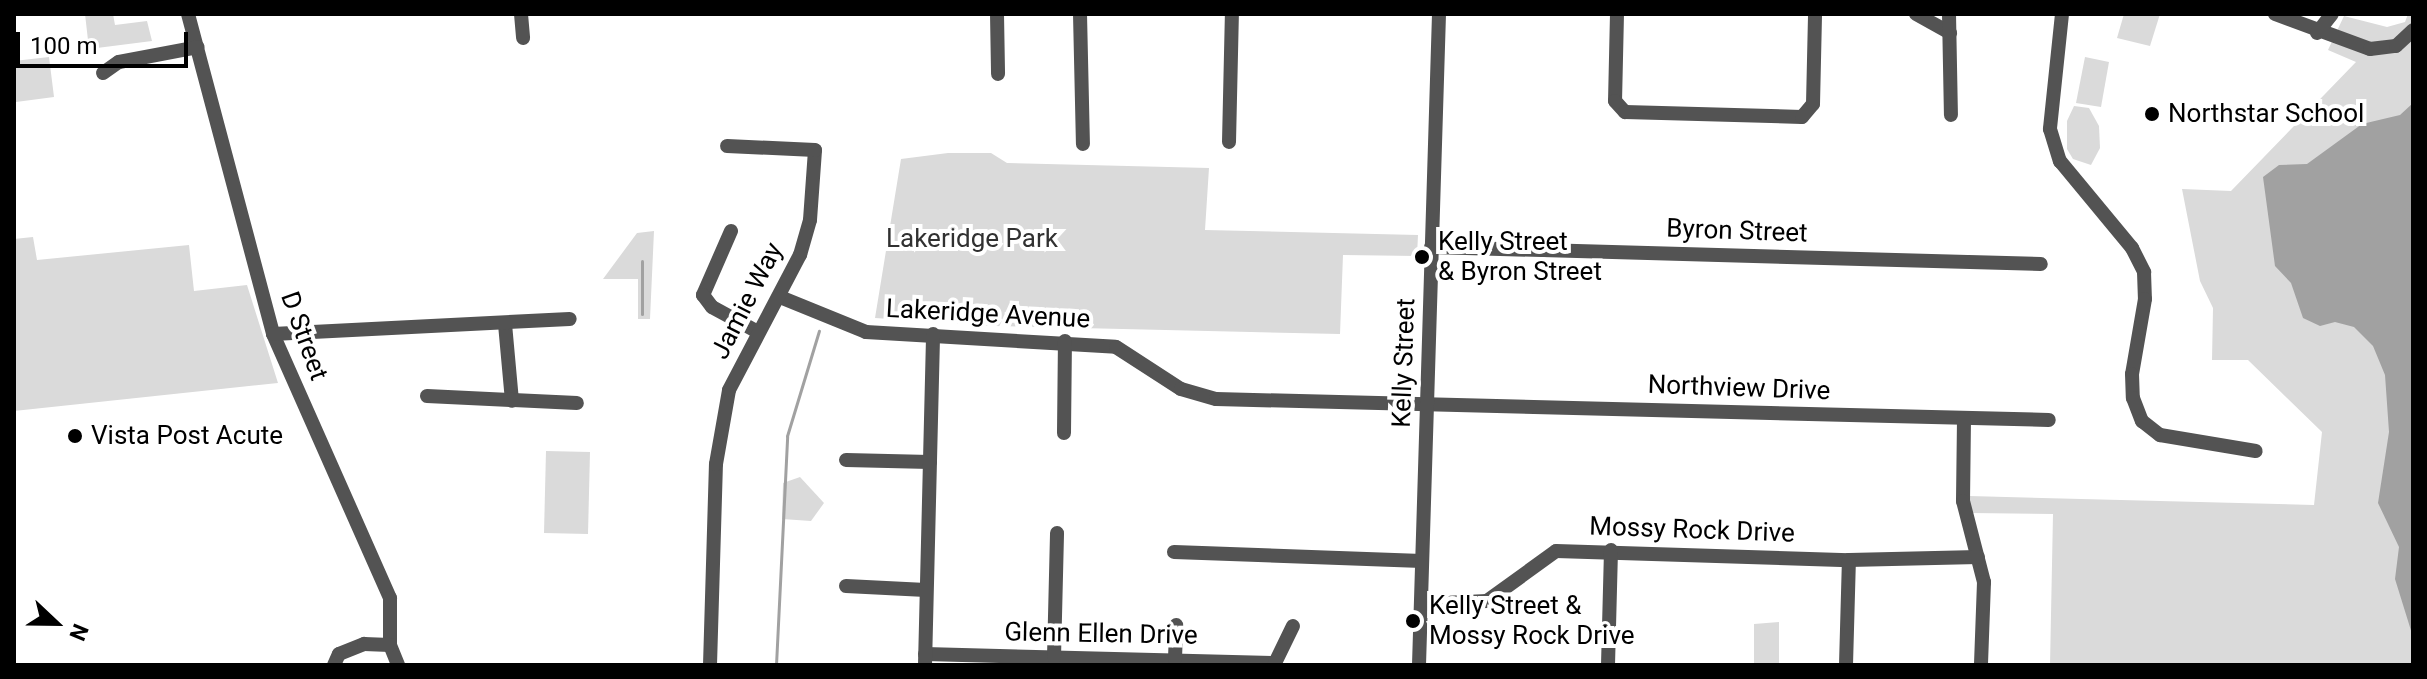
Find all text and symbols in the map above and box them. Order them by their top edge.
scale bar [20,16,192,66]
text: 100 m [30,32,97,60]
place label: Northstar School [2168,98,2364,130]
marker: Northstar School [2143,105,2161,123]
street label: Byron Street [1666,213,1808,249]
park label: Lakeridge Park [886,223,1058,255]
place label: Kelly Street & Byron Street [1438,226,1602,288]
street label: Jamie Way [704,237,790,365]
marker: Kelly Street & Byron Street [1413,248,1431,266]
street label: D Street [274,287,334,385]
street label: Lakeridge Avenue [885,293,1091,335]
street label: Kelly Street [1386,298,1422,428]
street label: Northview Drive [1647,369,1831,407]
place label: Vista Post Acute [91,420,283,452]
marker: Vista Post Acute [66,427,84,445]
street label: Mossy Rock Drive [1589,511,1795,549]
north arrow [16,583,96,663]
place label: Kelly Street & Mossy Rock Drive [1429,590,1635,652]
marker: Kelly Street & Mossy Rock Drive [1404,612,1422,630]
street label: Glenn Ellen Drive [1004,617,1198,651]
text: N [64,620,93,644]

